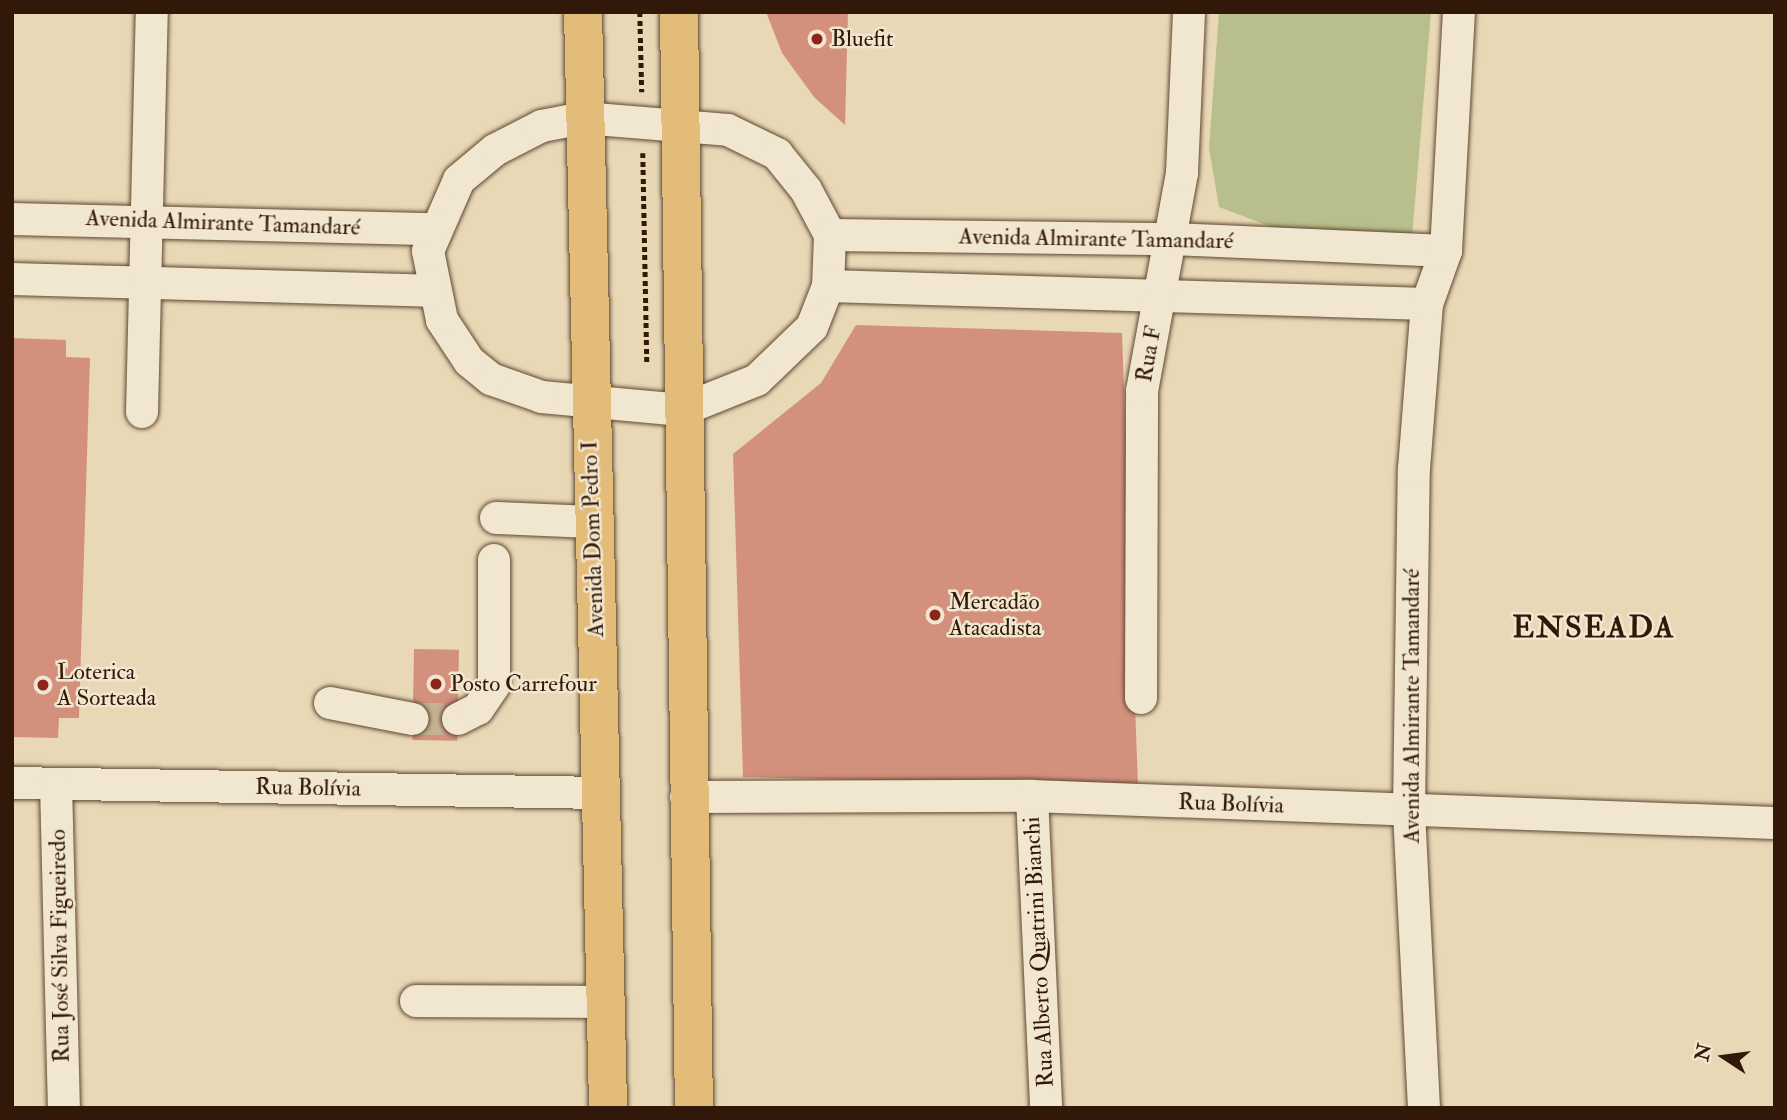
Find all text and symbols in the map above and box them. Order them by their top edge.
place label: Bluefit [831,25,893,53]
marker: Bluefit [809,31,825,47]
street label: Avenida Almirante Tamandaré [85,204,361,242]
street label: Avenida Almirante Tamandaré [958,223,1234,255]
street label: Rua F [1130,324,1168,384]
street label: Avenida Dom Pedro I [576,440,610,638]
street label: Avenida Almirante Tamandaré [1398,569,1426,843]
place label: Mercadão Atacadista [949,588,1041,642]
marker: Mercadão Atacadista [927,607,943,623]
district label: ENSEADA [1513,610,1675,646]
place label: Loterica A Sorteada [57,658,156,712]
place label: Posto Carrefour [450,670,597,698]
marker: Posto Carrefour [428,676,444,692]
marker: Loterica A Sorteada [35,677,51,693]
street label: Rua Bolívia [255,773,361,803]
street label: Rua Bolívia [1178,788,1284,820]
street label: Rua Alberto Quatrini Bianchi [1018,816,1060,1088]
street label: Rua José Silva Figueiredo [44,829,76,1063]
north arrow [1689,1022,1759,1092]
text: N [1690,1041,1717,1063]

